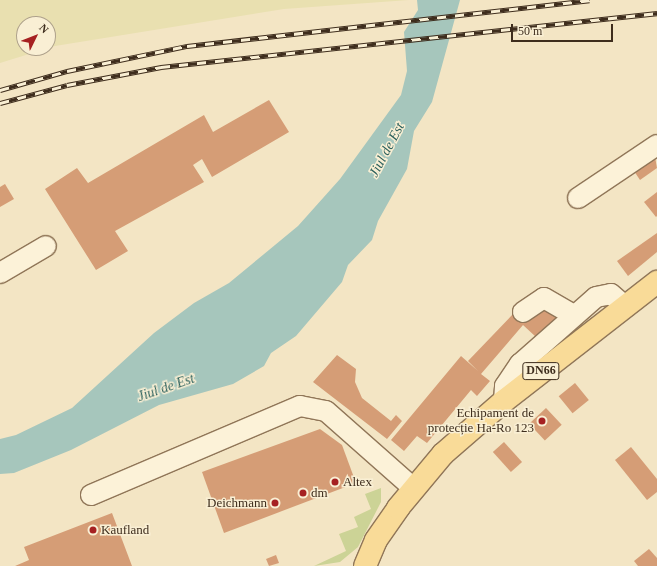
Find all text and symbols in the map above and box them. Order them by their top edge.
north arrow [16,16,56,56]
scale bar [513,16,615,42]
text: N [37,21,51,35]
text: 50 m [518,24,542,38]
water label: Jiul de Est [366,120,408,180]
road number: DN66 [522,361,560,381]
water label: Jiul de Est [135,370,197,406]
place label: Echipament de protecție Ha-Ro 123 [428,406,534,437]
marker: Echipament de protecție Ha-Ro 123 [537,416,547,426]
place label: Altex [343,474,372,490]
marker: Altex [330,477,340,487]
place label: dm [311,485,328,501]
marker: dm [298,488,308,498]
place label: Deichmann [207,495,267,511]
marker: Deichmann [270,498,280,508]
place label: Kaufland [101,522,149,538]
marker: Kaufland [88,525,98,535]

